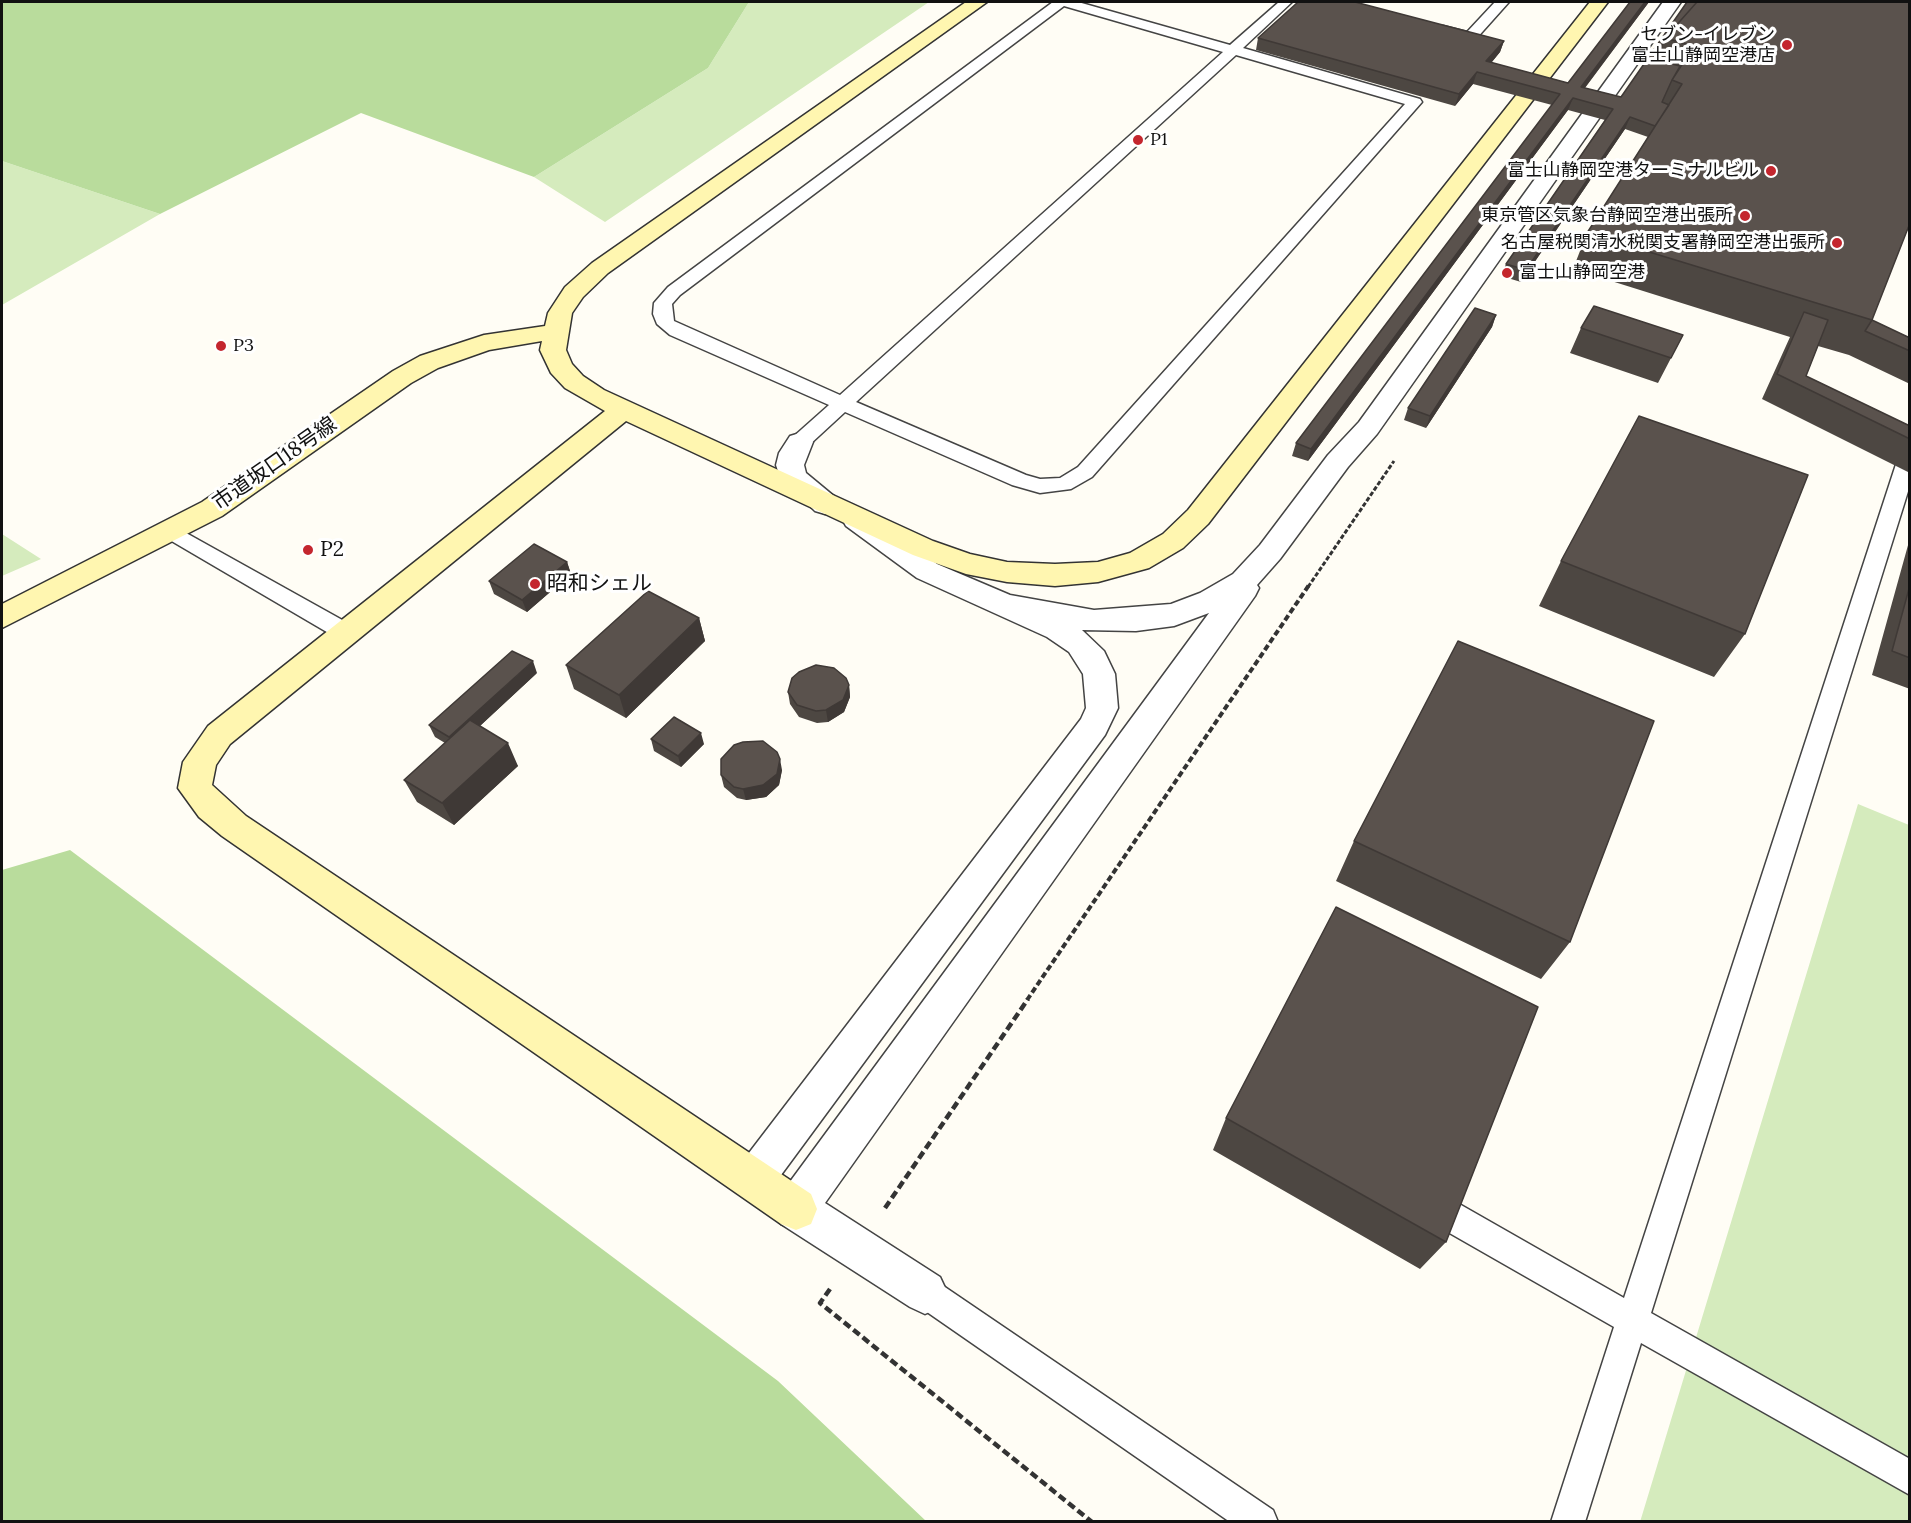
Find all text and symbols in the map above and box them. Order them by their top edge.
place label: セブン‐イレブン 富士山静岡空港店 [1631,24,1775,66]
marker: セブン‐イレブン 富士山静岡空港店 [1780,38,1794,52]
place label: P1 [1150,129,1167,151]
marker: P1 [1131,133,1145,147]
place label: 富士山静岡空港ターミナルビル [1507,160,1759,182]
marker: 富士山静岡空港ターミナルビル [1764,164,1778,178]
place label: 東京管区気象台静岡空港出張所 [1481,205,1733,227]
marker: 東京管区気象台静岡空港出張所 [1738,209,1752,223]
place label: 名古屋税関清水税関支署静岡空港出張所 [1501,232,1825,254]
marker: 名古屋税関清水税関支署静岡空港出張所 [1830,236,1844,250]
place label: 富士山静岡空港 [1519,262,1645,284]
marker: 富士山静岡空港 [1500,266,1514,280]
place label: P3 [233,335,254,357]
marker: P3 [214,339,228,353]
street label: 市道坂口18号線 [208,412,342,516]
place label: P2 [320,537,344,563]
marker: P2 [301,543,315,557]
place label: 昭和シェル [547,571,652,597]
marker: 昭和シェル [528,577,542,591]

